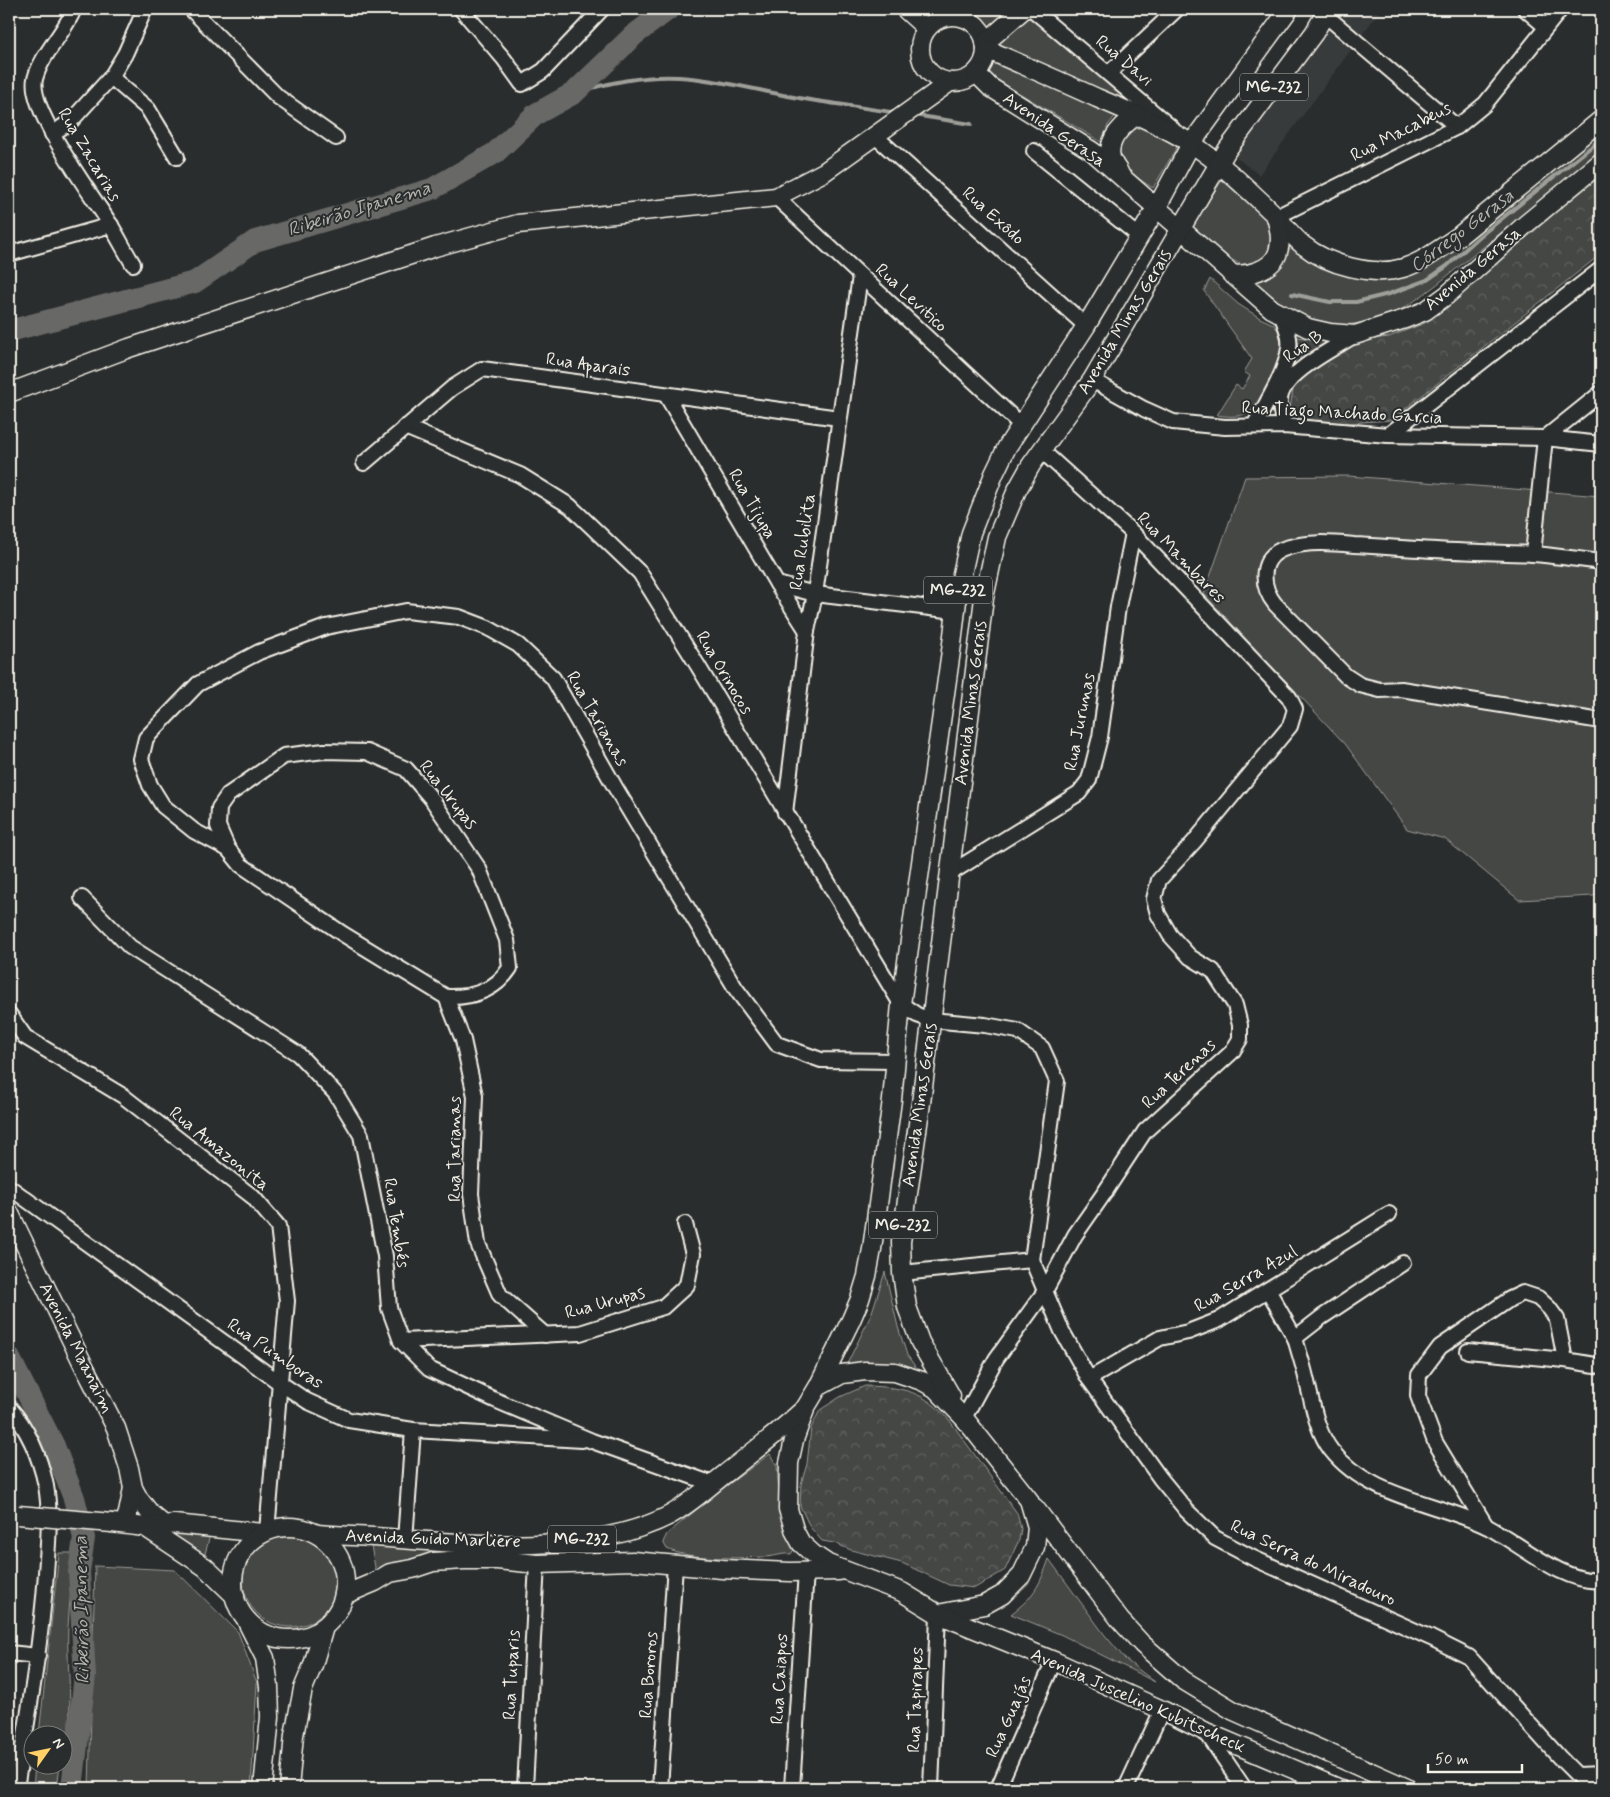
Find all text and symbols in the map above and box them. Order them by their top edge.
street label: Rua Davi [1090,30,1158,92]
road number: MG-232 [1240,74,1308,100]
street label: Avenida Gerasa [998,87,1110,173]
street label: Rua Macabeus [1346,96,1456,168]
street label: Rua Zacarias [52,104,126,206]
water label: Ribeirão Ipanema [285,175,434,243]
street label: Rua Exôdo [957,181,1029,251]
water label: Córrego Gerasa [1405,183,1521,280]
street label: Avenida Gerasa [1420,221,1526,317]
street label: Avenida Minas Gerais [1072,245,1178,399]
street label: Rua Levitico [870,258,952,338]
street label: Rua B [1278,325,1328,369]
street label: Rua Aparais [544,347,632,384]
street label: Rua Tiago Machado Garcia [1241,396,1443,432]
street label: Rua Tijupa [722,465,782,543]
street label: Rua Rubilita [784,492,822,592]
street label: Rua Mambares [1131,507,1231,609]
road number: MG-232 [924,576,992,604]
street label: Avenida Minas Gerais [949,620,993,786]
street label: Rua Orinocos [690,627,758,719]
street label: Rua Tarianas [560,667,634,771]
street label: Rua Jurunas [1059,671,1101,773]
street label: Rua Urupas [413,755,483,835]
street label: Avenida Minas Gerais [897,1021,943,1189]
street label: Rua Terenas [1137,1033,1221,1115]
street label: Rua Tarianas [443,1096,467,1202]
street label: Rua Amazonita [164,1101,274,1197]
street label: Rua Tembés [377,1176,415,1270]
road number: MG-232 [869,1212,937,1238]
street label: Rua Serra Azul [1190,1240,1302,1318]
street label: Avenida Maanaim [33,1279,119,1417]
street label: Rua Urupas [562,1281,648,1325]
street label: Rua Pumboras [222,1313,328,1395]
street label: Rua Serra do Miradouro [1226,1514,1400,1612]
street label: Avenida Guido Marliere [345,1524,521,1554]
road number: MG-232 [548,1526,616,1552]
water label: Ribeirão Ipanema [68,1535,96,1684]
street label: Rua Tuparis [498,1629,526,1721]
street label: Rua Bororos [634,1631,664,1719]
street label: Rua Caiapos [766,1633,794,1725]
street label: Avenida Juscelino Kubitscheck [1027,1643,1249,1759]
street label: Rua Tapirapes [902,1647,930,1753]
street label: Rua Guajás [980,1672,1038,1762]
north arrow [22,1724,72,1774]
text: N [48,1735,68,1752]
scale bar [1428,1742,1521,1774]
text: 50 m [1435,1750,1469,1770]

